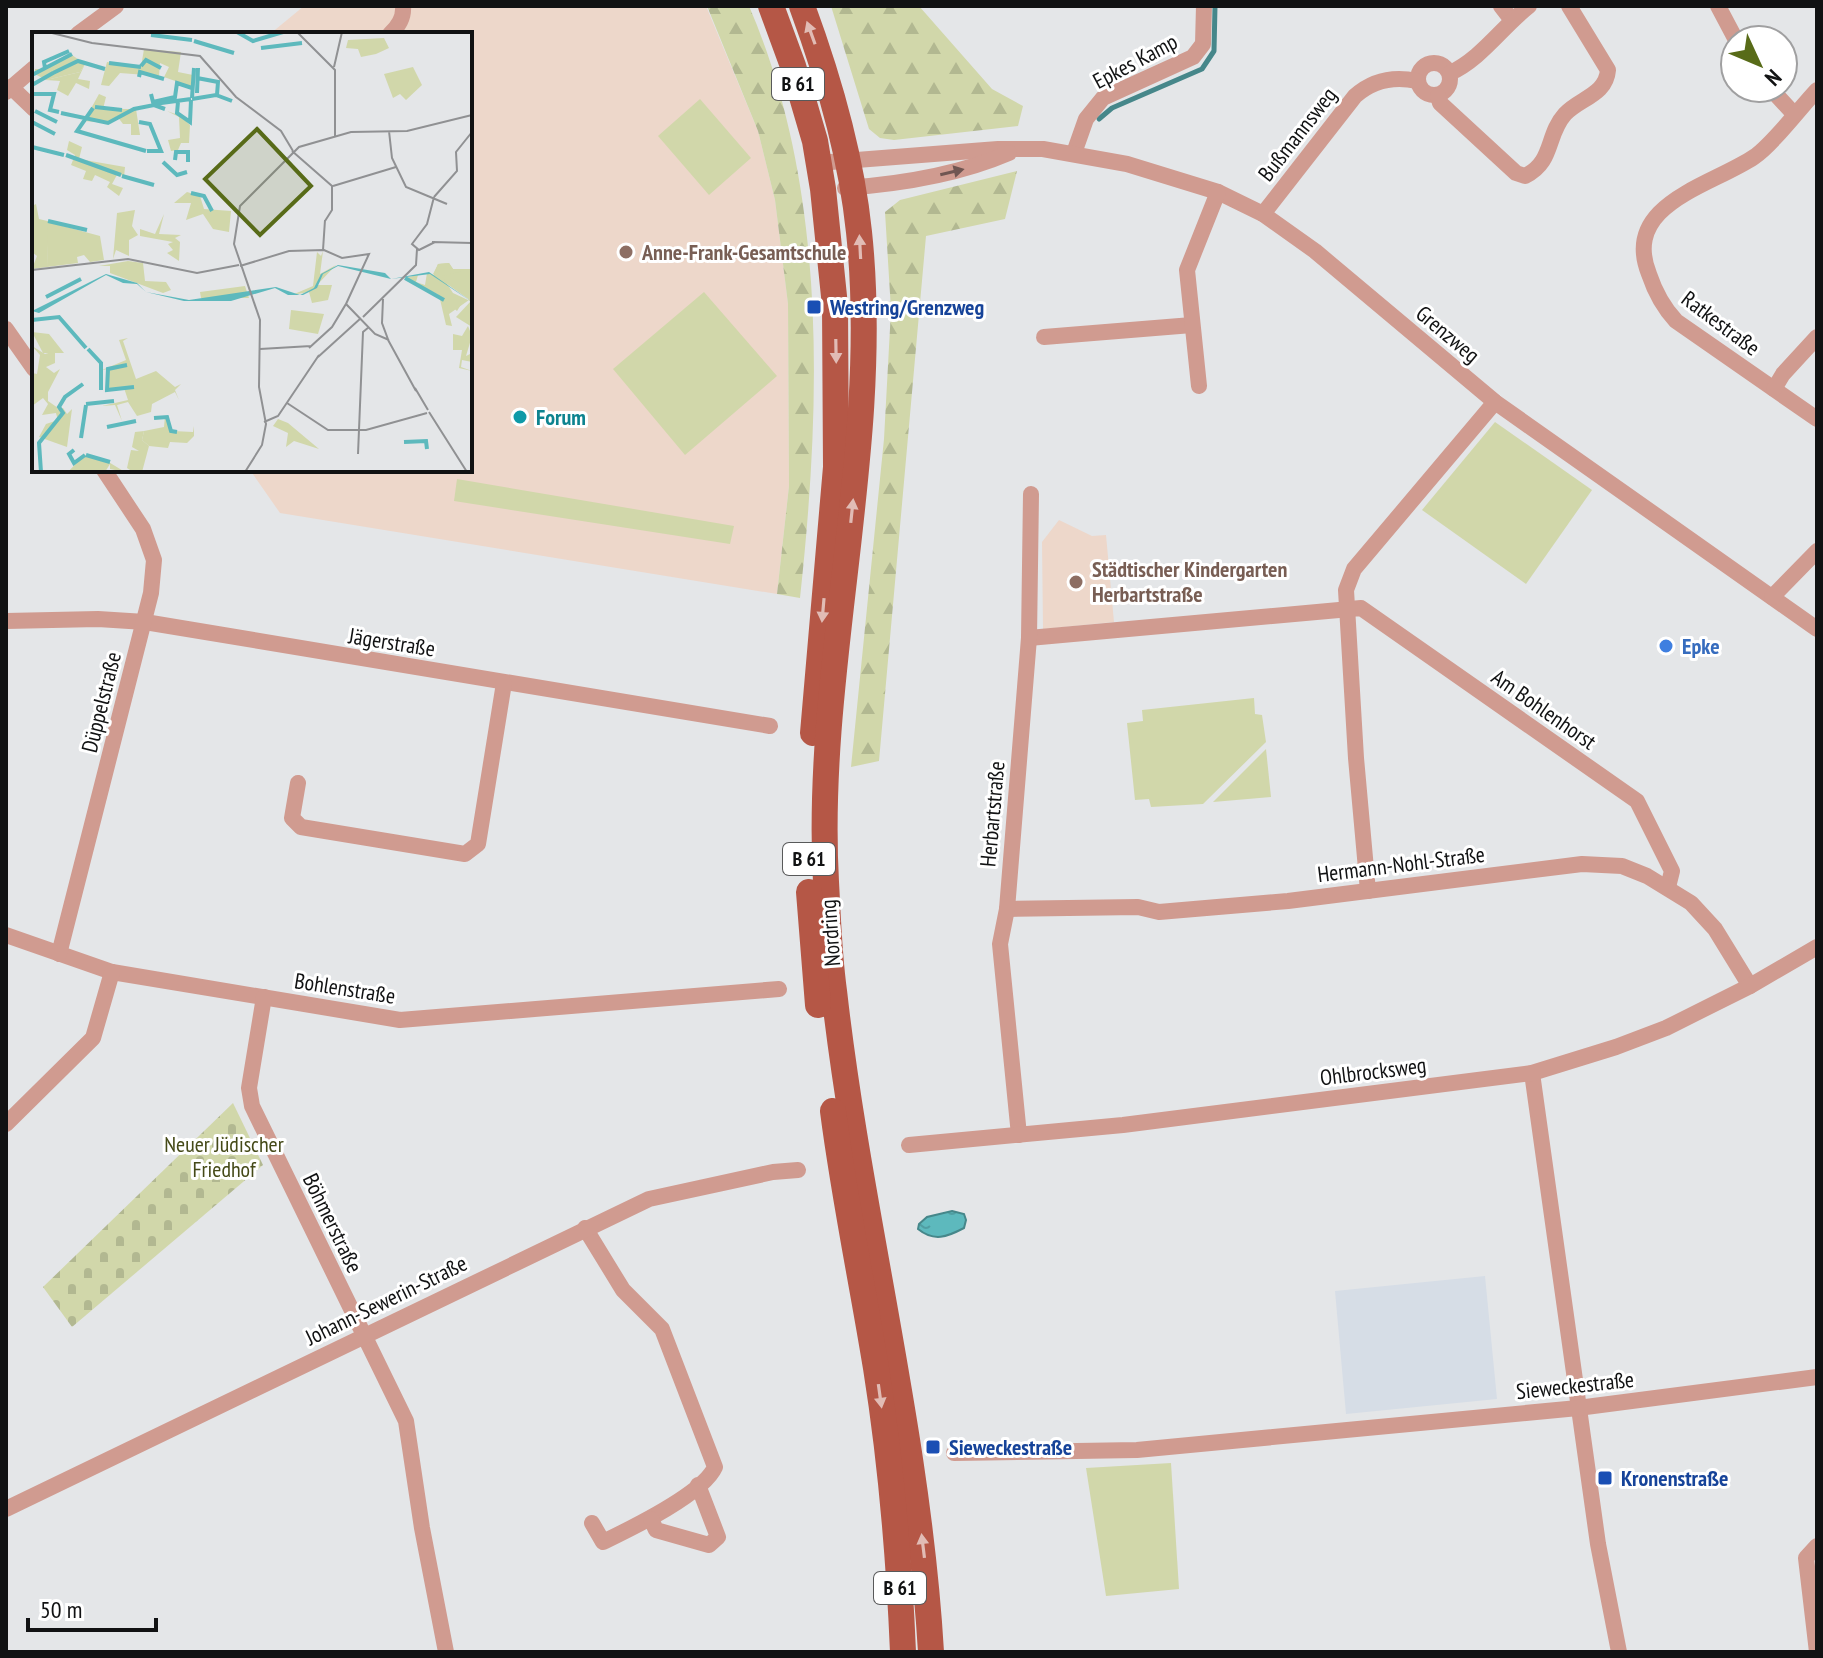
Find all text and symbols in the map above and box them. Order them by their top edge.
one-way arrow [805,21,817,45]
north arrow [1719,24,1799,104]
street label: Epkes Kamp [1088,27,1182,95]
inset map [32,32,472,472]
text: N [1759,64,1788,92]
road number: B 61 [772,68,824,100]
street label: Bußmannsweg [1252,81,1342,187]
one-way arrow [940,165,965,178]
one-way arrow [853,234,866,259]
place label: Anne-Frank-Gesamtschule [641,238,846,266]
marker: Anne-Frank-Gesamtschule [617,243,635,261]
street label: Ratkestraße [1676,284,1766,362]
place label: Westring/Grenzweg [829,293,984,321]
marker: Westring/Grenzweg [805,298,823,316]
street label: Grenzweg [1410,299,1486,369]
one-way arrow [829,339,842,364]
place label: Forum [536,403,586,431]
marker: Forum [511,408,529,426]
one-way arrow [846,498,859,523]
place label: Städtischer Kindergarten Herbartstraße [1092,555,1287,608]
marker: Städtischer Kindergarten Herbartstraße [1067,573,1085,591]
one-way arrow [816,598,829,623]
street label: Jägerstraße [346,621,437,663]
place label: Epke [1682,632,1720,660]
marker: Epke [1657,637,1675,655]
street label: Düppelstraße [75,649,127,755]
street label: Am Bohlenhorst [1486,663,1602,755]
street label: Herbartstraße [973,760,1011,868]
street label: Hermann-Nohl-Straße [1316,840,1486,888]
road number: B 61 [783,843,835,875]
street label: Nordring [814,899,846,967]
street label: Bohlenstraße [293,966,397,1010]
street label: Ohlbrocksweg [1318,1051,1428,1091]
park label: Neuer Jüdischer Friedhof [164,1130,284,1183]
street label: Böhmerstraße [297,1169,369,1277]
street label: Johann-Sewerin-Straße [300,1249,471,1352]
street label: Sieweckestraße [1515,1365,1635,1405]
one-way arrow [874,1384,887,1409]
place label: Sieweckestraße [949,1433,1072,1461]
marker: Sieweckestraße [924,1438,942,1456]
place label: Kronenstraße [1621,1464,1728,1492]
marker: Kronenstraße [1596,1469,1614,1487]
one-way arrow [916,1534,929,1559]
road number: B 61 [874,1572,926,1604]
scale bar [28,1582,156,1632]
text: 50 m [40,1594,82,1625]

